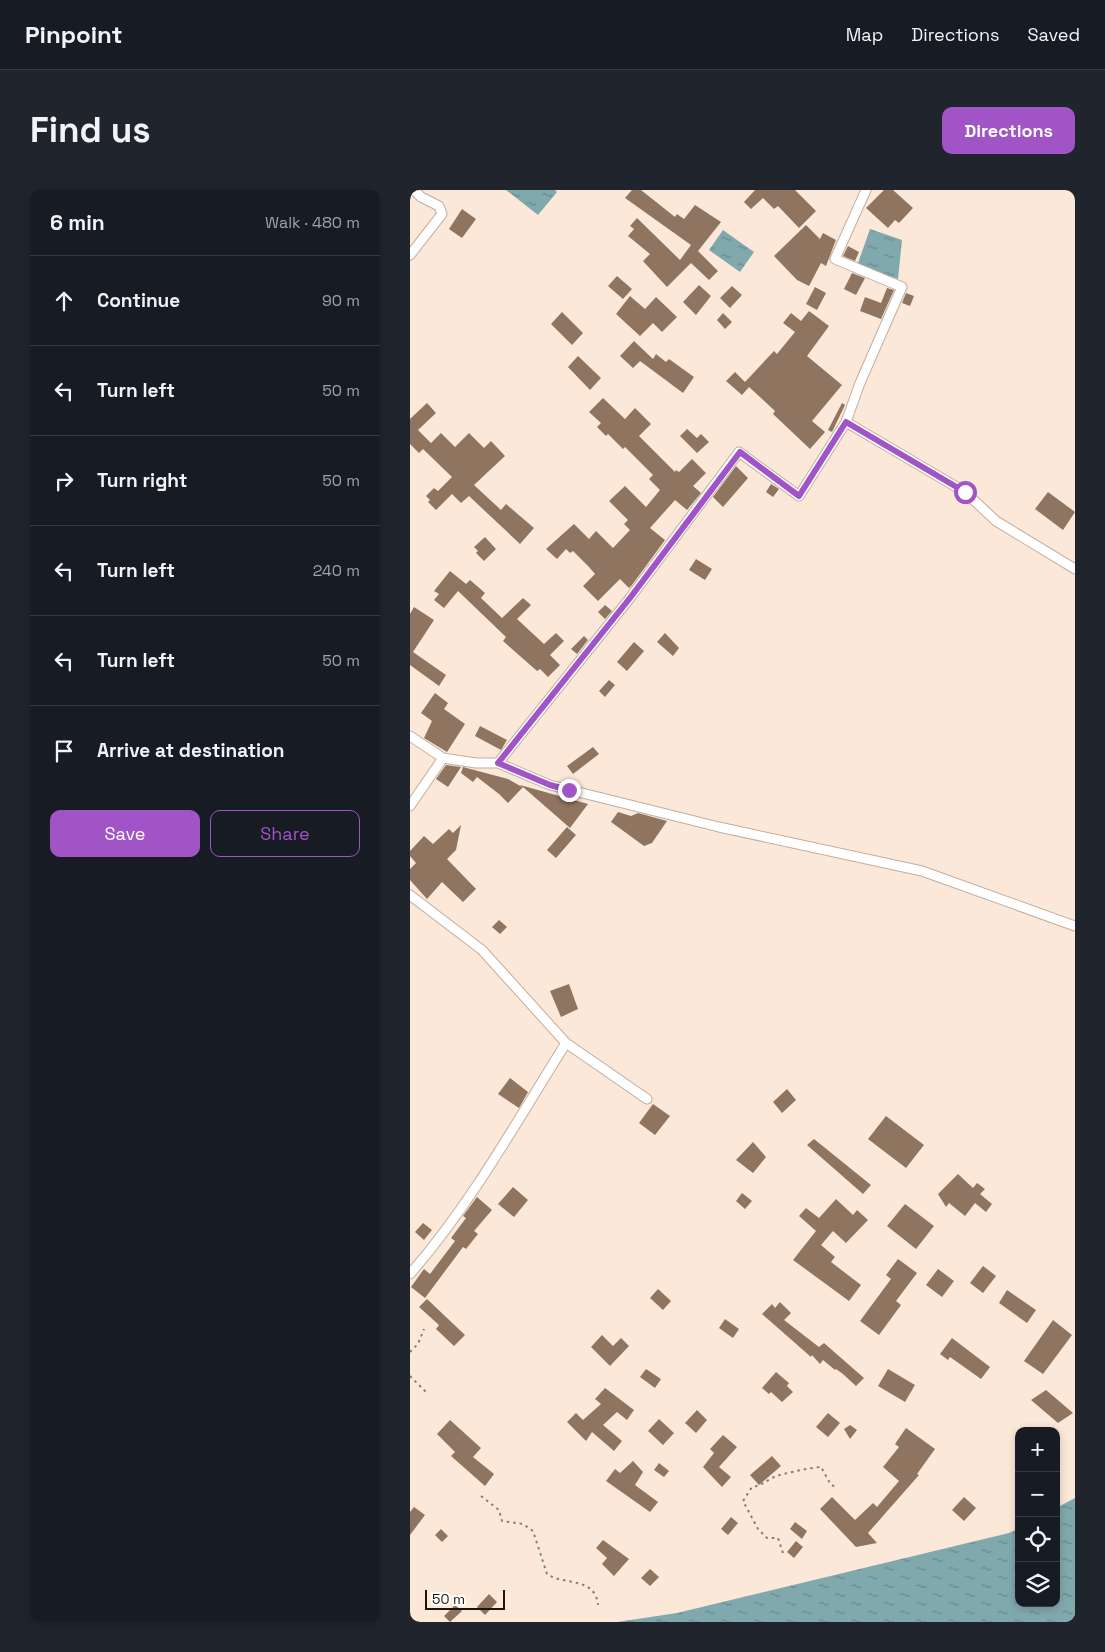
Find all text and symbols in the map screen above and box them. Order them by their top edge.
text: Pinpoint [25,19,122,50]
text: Map [846,23,883,46]
text: Directions [911,23,1000,46]
text: Saved [1028,23,1080,46]
button: Directions [942,107,1075,154]
text: Find us [30,108,151,152]
text: 6 min [50,209,105,236]
text: Walk · 480 m [265,212,360,233]
icon: ahead [50,287,78,315]
text: Continue [97,288,180,313]
text: 90 m [322,290,360,311]
icon: left [50,377,78,405]
text: Turn left [97,378,175,403]
text: 50 m [322,380,360,401]
icon: right [50,467,78,495]
text: Turn right [97,468,187,493]
text: 50 m [322,470,360,491]
route start [954,481,977,504]
icon: left [50,557,78,585]
text: Turn left [97,558,175,583]
text: 240 m [313,560,360,581]
icon: left [50,647,78,675]
text: Turn left [97,648,175,673]
text: 50 m [322,650,360,671]
icon: arrive [50,737,78,765]
text: Arrive at destination [97,738,285,763]
route end [558,779,581,802]
button: Save [50,810,200,857]
button: Share [210,810,360,857]
map controls [1015,1427,1060,1607]
button: + [1015,1427,1060,1472]
button: − [1015,1472,1060,1517]
button: locate [1015,1517,1060,1562]
button: layers [1015,1562,1060,1607]
scale bar [425,1587,505,1610]
text: 50 m [432,1590,465,1608]

